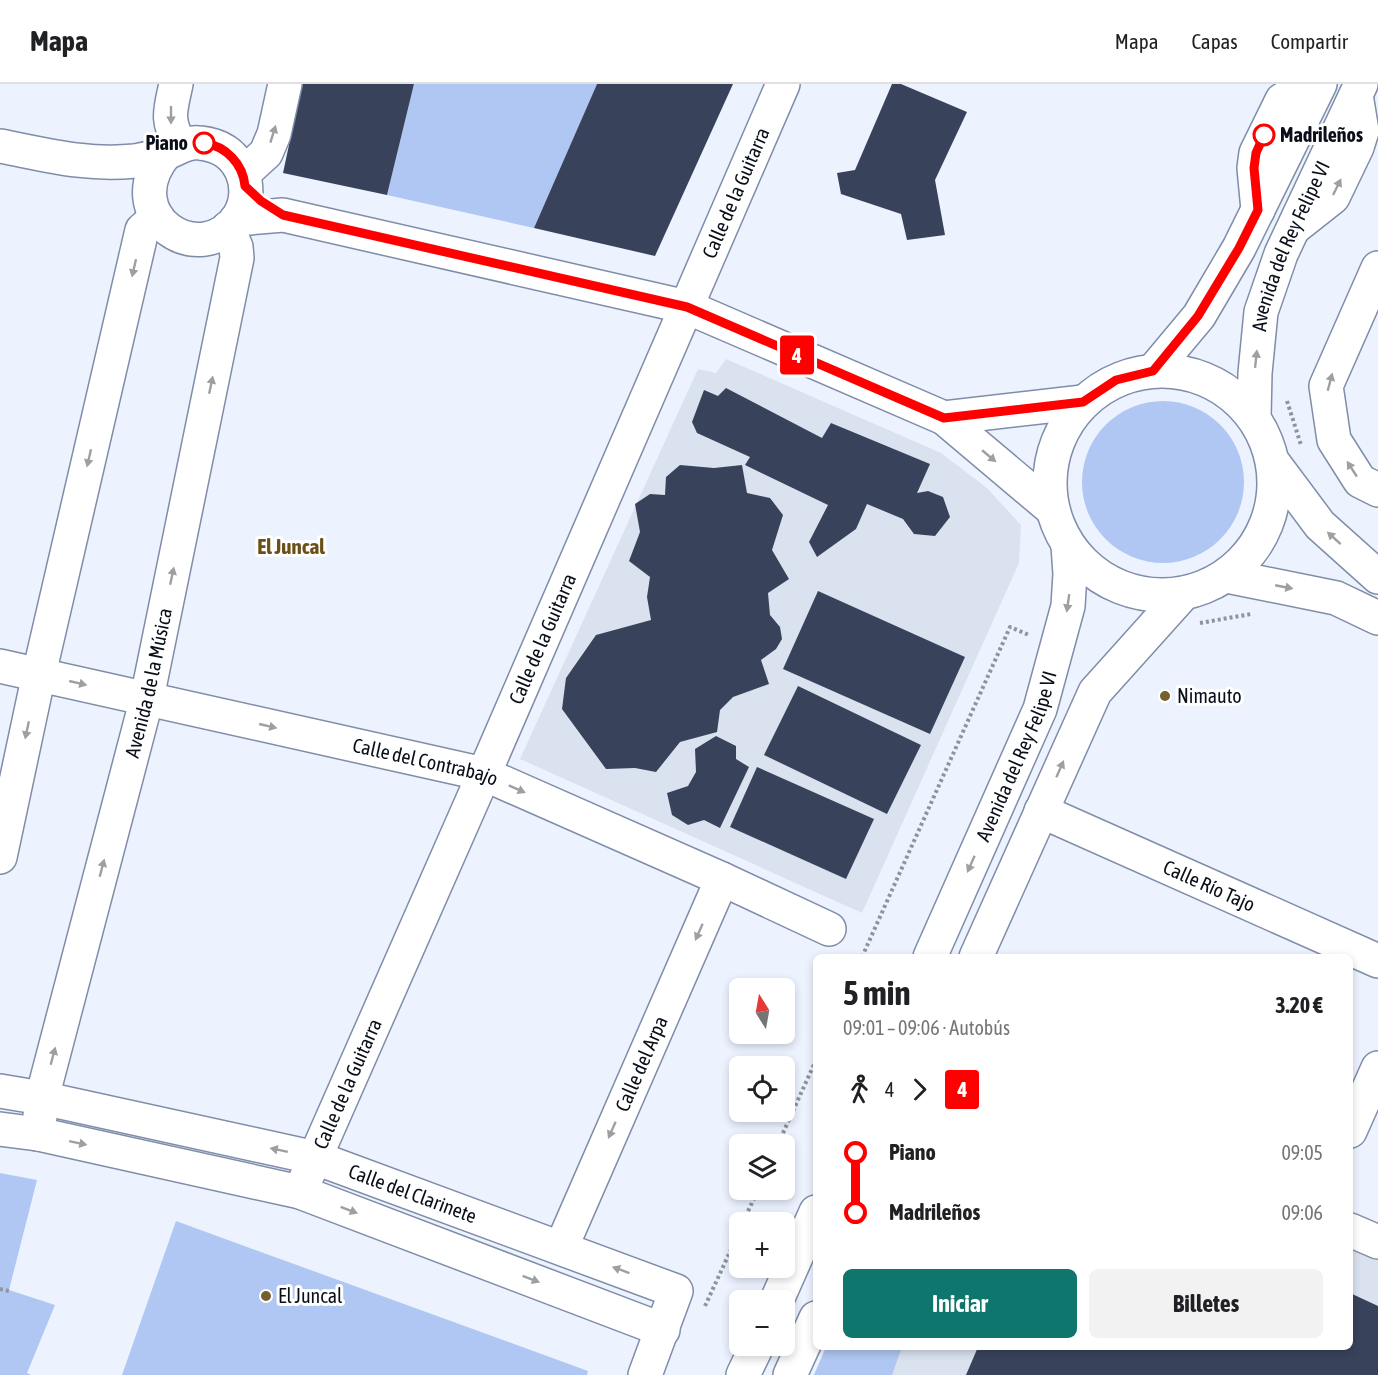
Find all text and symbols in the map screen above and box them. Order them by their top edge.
text: Mapa [30,25,88,57]
text: Mapa [1115,29,1158,53]
text: Capas [1191,29,1238,53]
text: Compartir [1271,29,1348,53]
one-way arrow [166,106,176,125]
place label: Madrileños [1280,123,1363,146]
street label: Calle de la Guitarra [697,124,774,262]
marker: Madrileños [1253,124,1275,146]
one-way arrow [269,125,278,143]
place label: Piano [145,131,188,154]
marker: Piano [193,132,215,154]
street label: Avenida del Rey Felipe VI [1247,157,1334,332]
one-way arrow [1332,179,1342,196]
one-way arrow [128,259,138,277]
line badge: 4 [778,336,816,374]
text: 4 [792,343,802,367]
one-way arrow [1251,349,1261,368]
one-way arrow [1325,373,1335,392]
one-way arrow [207,375,216,394]
one-way arrow [84,448,94,467]
one-way arrow [981,449,997,462]
one-way arrow [1347,461,1358,477]
one-way arrow [1327,531,1342,545]
district label: El Juncal [257,534,325,558]
one-way arrow [168,566,177,585]
street label: Calle de la Guitarra [504,570,580,707]
one-way arrow [1275,583,1294,592]
one-way arrow [1063,594,1072,613]
street label: Avenida de la Música [120,606,176,760]
street label: Avenida del Rey Felipe VI [971,668,1061,845]
one-way arrow [68,679,87,688]
place label: Nimauto [1177,684,1242,707]
marker: Nimauto [1158,689,1172,703]
one-way arrow [22,720,31,739]
one-way arrow [259,721,277,731]
street label: Calle del Contrabajo [351,733,502,790]
one-way arrow [1055,760,1065,778]
one-way arrow [509,784,527,794]
one-way arrow [966,855,976,873]
street label: Calle Río Tajo [1160,855,1259,916]
one-way arrow [98,859,108,877]
one-way arrow [694,924,704,942]
text: 5 min [843,974,910,1012]
north arrow [729,978,795,1044]
map controls [729,978,795,1356]
text: 3.20 € [1275,992,1323,1018]
street label: Calle del Arpa [610,1012,672,1115]
street label: Calle de la Guitarra [308,1015,386,1152]
text: 09:01 – 09:06 · Autobús [843,1016,1010,1039]
one-way arrow [48,1047,58,1065]
button: locate [729,1056,795,1122]
icon: walk [843,1073,876,1106]
icon: forward [903,1073,936,1106]
text: 4 [957,1077,967,1101]
text: 4 [885,1078,894,1101]
one-way arrow [608,1122,617,1139]
button: layers [729,1134,795,1200]
one-way arrow [69,1139,88,1148]
text: Piano [889,1139,936,1165]
text: 09:05 [1281,1141,1323,1164]
one-way arrow [270,1144,289,1154]
street label: Calle del Clarinete [346,1159,480,1227]
text: Madrileños [889,1199,980,1225]
text: 09:06 [1281,1201,1323,1224]
one-way arrow [340,1205,358,1215]
button: + [729,1212,795,1278]
one-way arrow [612,1265,630,1275]
button: Iniciar [843,1269,1077,1338]
button: Billetes [1089,1269,1323,1338]
one-way arrow [522,1275,540,1285]
place label: El Juncal [278,1284,343,1307]
marker: El Juncal [259,1289,273,1303]
button: − [729,1290,795,1356]

